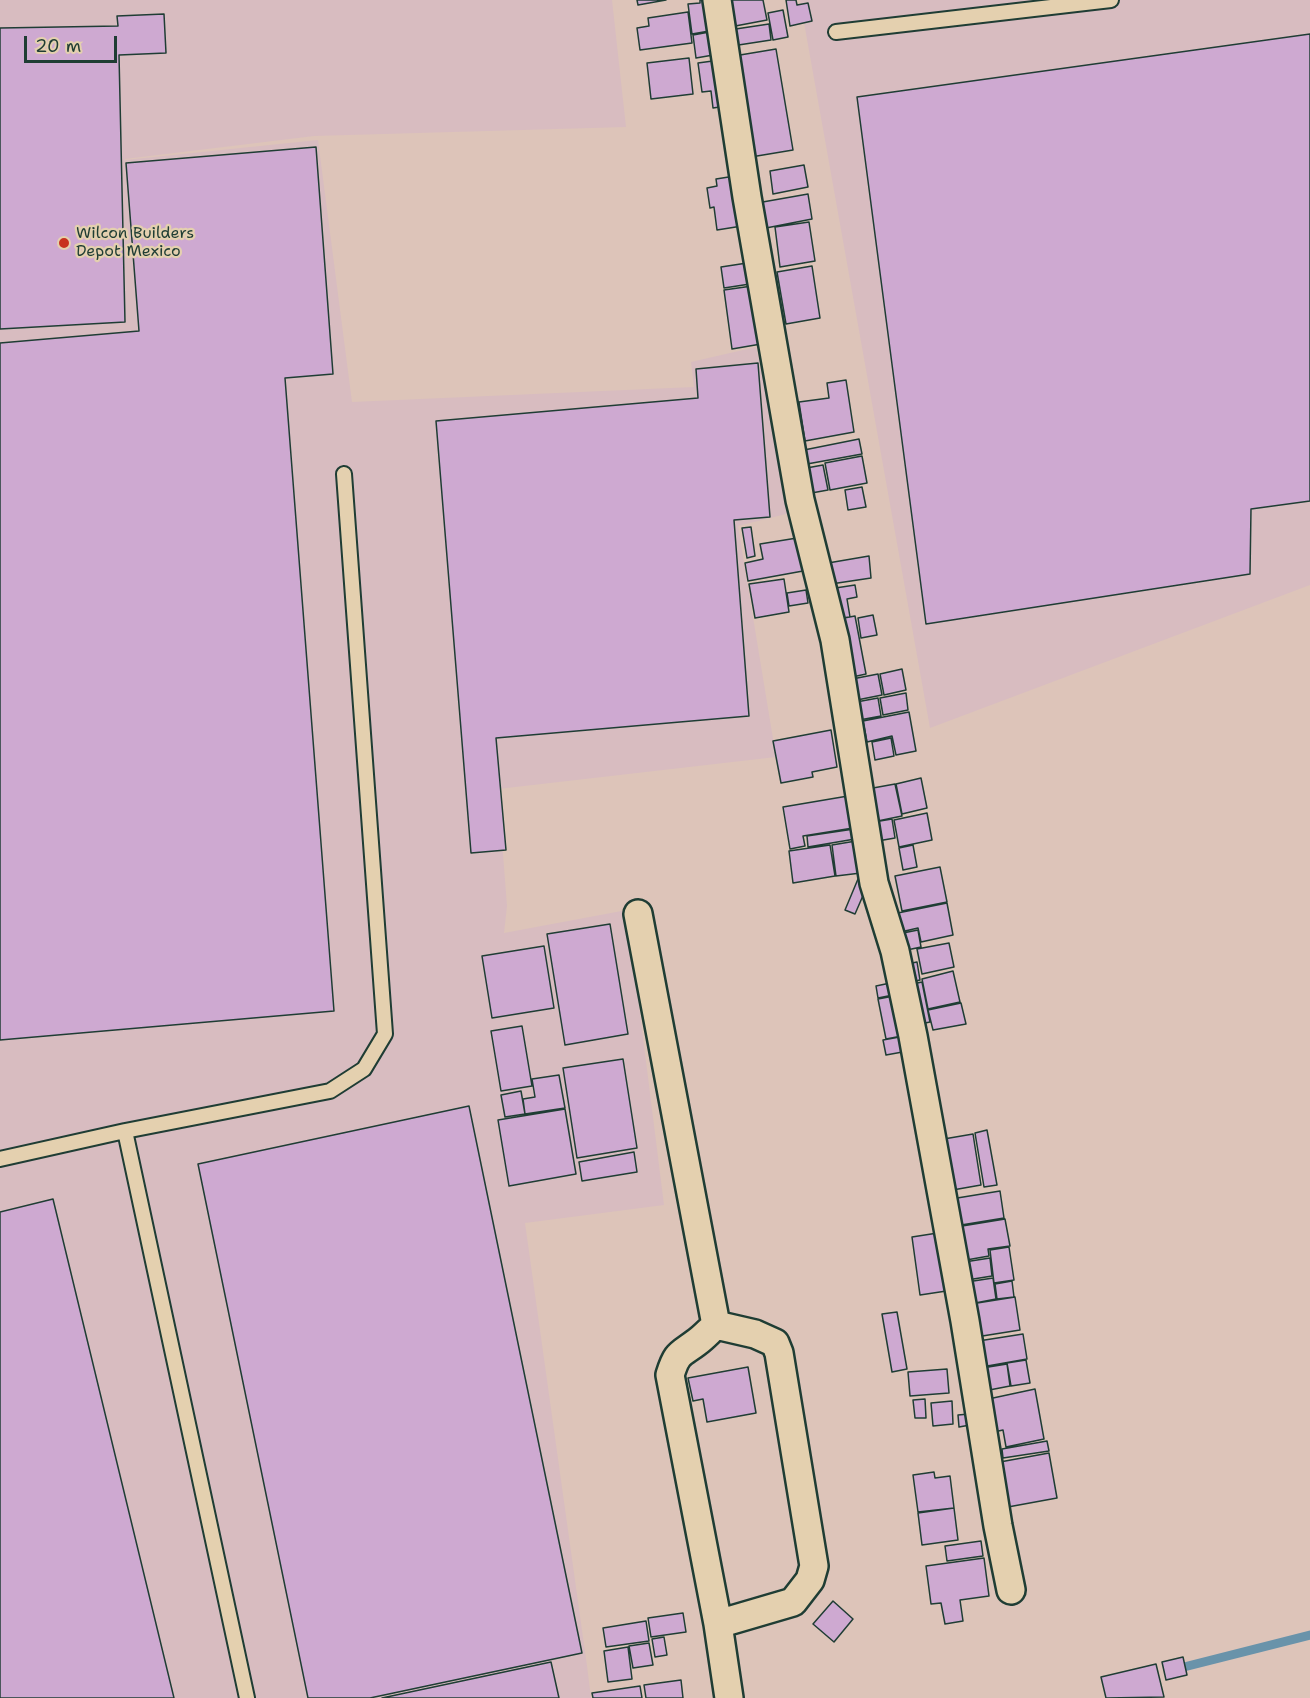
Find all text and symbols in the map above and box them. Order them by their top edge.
scale bar [27,24,120,62]
text: 20 m [35,34,81,58]
place label: Wilcon Builders Depot Mexico [76,224,194,262]
marker: Wilcon Builders Depot Mexico [57,236,71,250]

